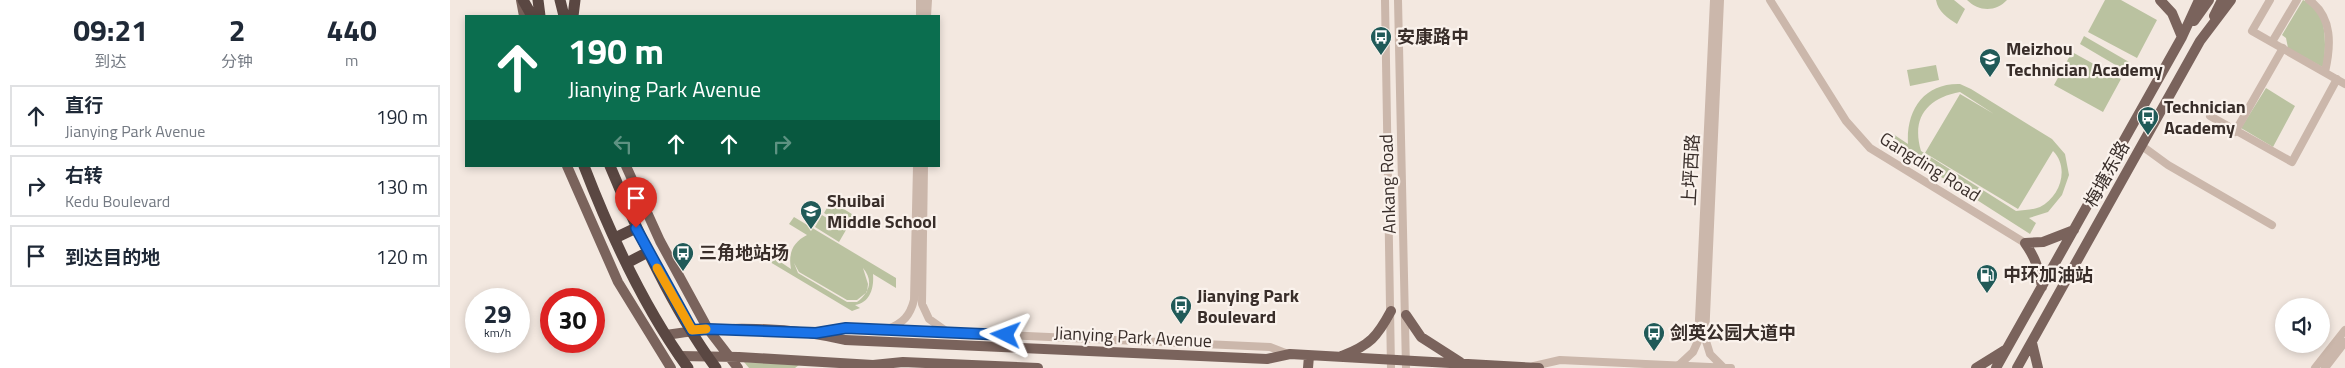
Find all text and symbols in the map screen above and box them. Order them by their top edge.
text: 09:21 [73,7,148,53]
text: 2 [229,7,246,53]
text: 440 [326,7,377,53]
place label: 安康路中 [1397,23,1469,50]
text: 190 m [568,24,664,78]
bus stop icon: 安康路中 [1369,25,1393,56]
icon: ahead [485,35,550,100]
place label: Meizhou Technician Academy [2006,35,2163,83]
school or university icon: Meizhou Technician Academy [1978,47,2002,78]
text: m [345,48,358,72]
text: 到达 [95,49,127,73]
text: 分钟 [221,49,253,73]
text: Jianying Park Avenue [568,72,761,106]
text: 直行 [65,90,103,119]
place label: Technician Academy [2164,93,2246,141]
icon: ahead [22,102,50,130]
text: 190 m [376,102,428,131]
bus stop icon: Technician Academy [2136,105,2160,136]
text: Jianying Park Avenue [65,119,205,143]
street label: Gangding Road [1875,125,1986,208]
icon: left [609,130,637,158]
icon: ahead [662,130,690,158]
icon: ahead [715,130,743,158]
icon: right [768,130,796,158]
street label: 上坪西路 [1675,133,1706,207]
street label: Ankang Road [1372,134,1403,234]
street label: 梅塘东路 [2077,136,2136,212]
text: 右转 [65,160,103,189]
icon: right [22,172,50,200]
text: 130 m [376,172,428,201]
pin [615,177,657,228]
icon: arrive [622,184,650,212]
place label: Shuibai Middle School [827,187,937,235]
text: Kedu Boulevard [65,189,170,213]
school or university icon: Shuibai Middle School [799,199,823,230]
place label: 三角地站场 [699,239,789,266]
bus stop icon: 三角地站场 [671,241,695,272]
icon: arrive [22,242,50,270]
text: 到达目的地 [65,242,160,271]
text: 120 m [376,242,428,271]
place label: 中环加油站 [2003,261,2093,288]
fuel station icon: 中环加油站 [1975,263,1999,294]
place label: Jianying Park Boulevard [1197,282,1300,330]
speed limit sign: 30 [540,288,605,353]
bus stop icon: Jianying Park Boulevard [1169,294,1193,325]
text: 29 [483,295,512,333]
map controls [2275,298,2330,353]
button: sound [2275,298,2330,353]
position arrow [979,308,1031,360]
street label: Jianying Park Avenue [1053,319,1213,354]
place label: 剑英公园大道中 [1670,319,1796,346]
bus stop icon: 剑英公园大道中 [1642,321,1666,352]
text: km/h [484,323,511,342]

